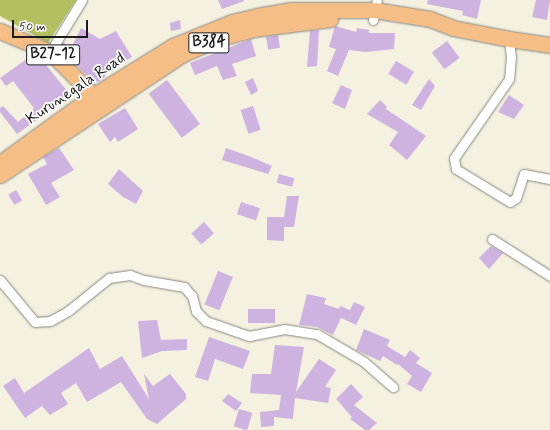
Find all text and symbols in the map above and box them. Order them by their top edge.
scale bar [14,12,90,38]
text: 50 m [19,19,46,35]
road number: B384 [188,30,230,56]
road number: B27-12 [26,42,80,68]
street label: Kurunegala Road [23,49,129,129]

